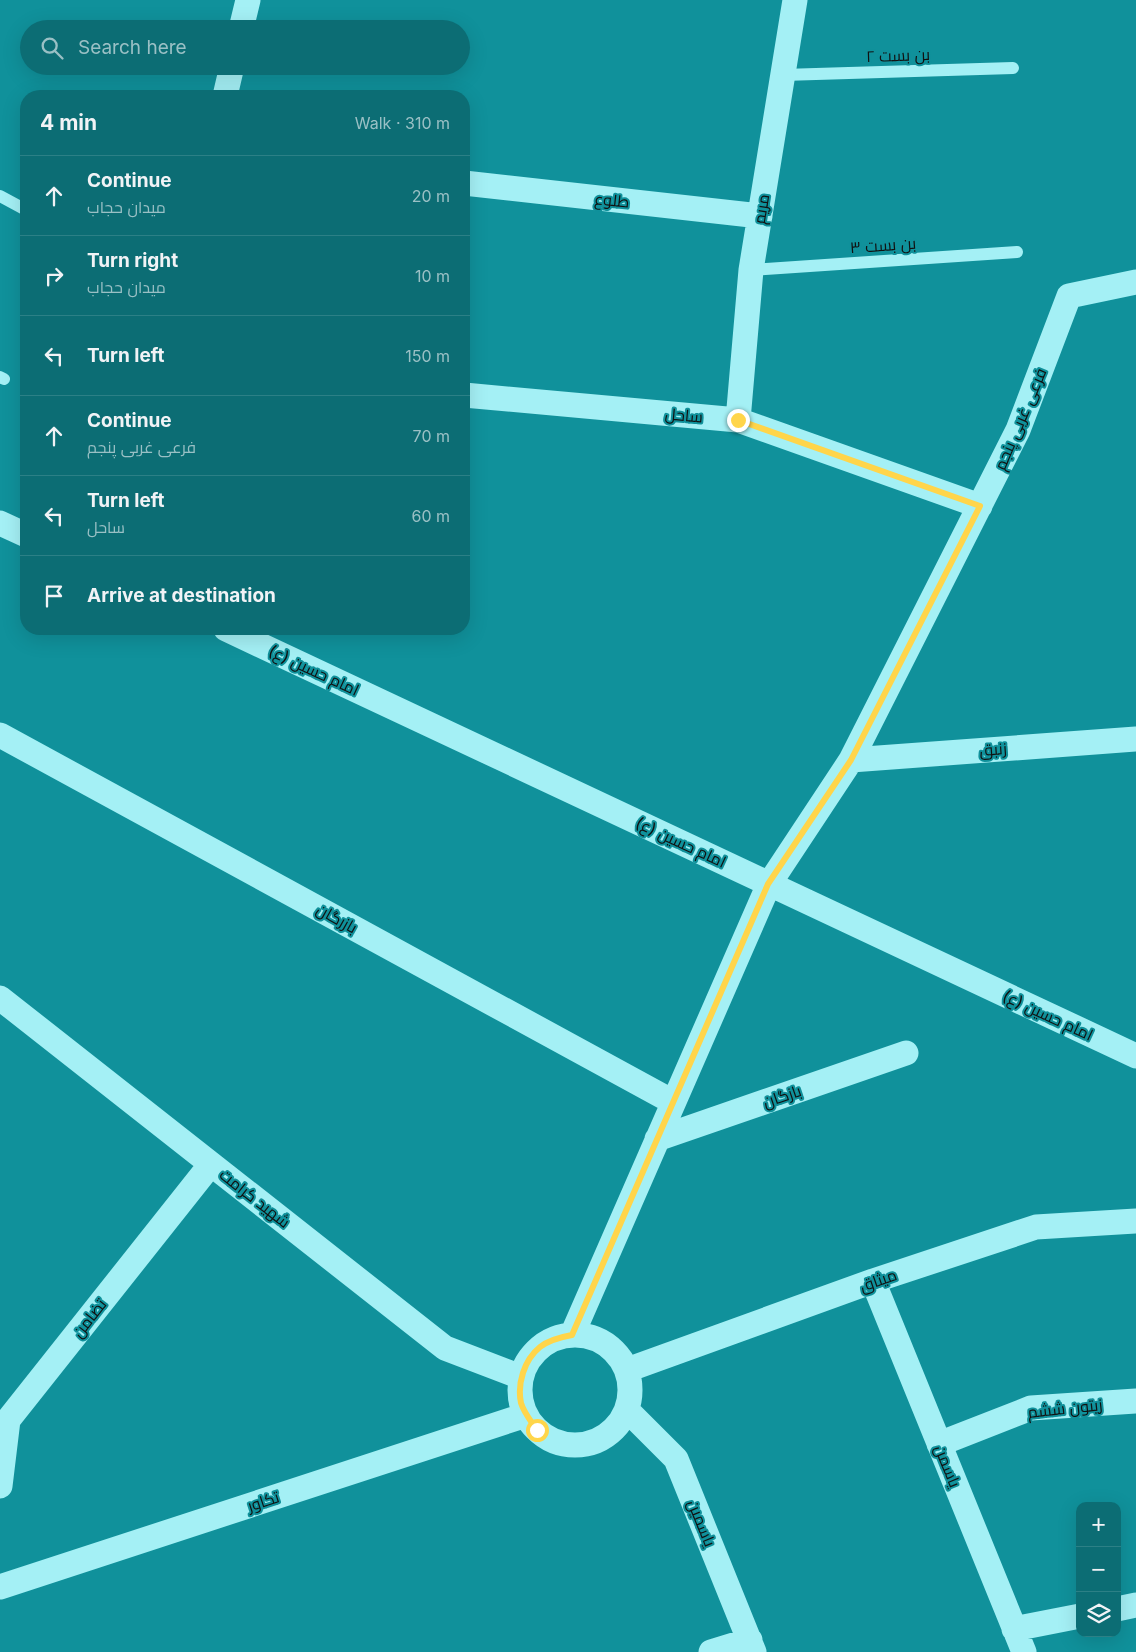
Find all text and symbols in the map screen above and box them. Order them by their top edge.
search box [20,20,470,75]
icon: search [38,34,66,62]
text: Search here [78,36,187,59]
street label: بن بست ۲ [866,44,930,67]
text: 4 min [40,110,97,135]
text: Walk · 310 m [355,113,450,133]
text: Continue [87,169,172,192]
icon: ahead [40,182,68,210]
text: 20 m [412,186,450,206]
street label: طلوع [593,188,630,214]
street label: مریم [749,193,775,226]
text: میدان حجاب [87,197,166,217]
street label: بن بست ۳ [849,233,917,258]
text: Turn right [87,249,178,272]
icon: right [40,262,68,290]
text: 10 m [415,266,450,286]
text: میدان حجاب [87,277,166,297]
icon: left [40,342,68,370]
text: Turn left [87,344,165,367]
text: 150 m [405,346,450,366]
street label: فرعی غربی پنجم [990,365,1052,474]
street label: ساحل [664,403,704,428]
text: Continue [87,409,172,432]
route end [727,409,750,432]
icon: ahead [40,422,68,450]
text: 70 m [413,426,450,446]
text: فرعی غربی پنجم [87,437,196,457]
text: Turn left [87,489,165,512]
icon: left [40,502,68,530]
text: 60 m [411,506,450,526]
text: ساحل [87,517,125,537]
icon: arrive [40,582,68,610]
text: Arrive at destination [87,584,276,607]
street label: امام حسین (ع) [265,640,362,701]
street label: زنبق [979,738,1007,761]
street label: امام حسین (ع) [632,812,729,873]
street label: بازرگان [313,899,361,938]
street label: امام حسین (ع) [999,985,1096,1046]
street label: بازگان [760,1080,804,1113]
street label: شهید کرامت [215,1164,294,1233]
street label: میثاق [857,1264,900,1297]
street label: تضامن [68,1294,112,1342]
street label: زیتون ششم [1027,1394,1104,1424]
route start [526,1419,549,1442]
street label: یاسمن [930,1442,966,1491]
street label: تکاور [244,1486,282,1516]
street label: یاسمین [683,1497,721,1550]
map controls [1076,1502,1121,1637]
button: + [1076,1502,1121,1547]
button: − [1076,1547,1121,1592]
button: layers [1076,1592,1121,1637]

